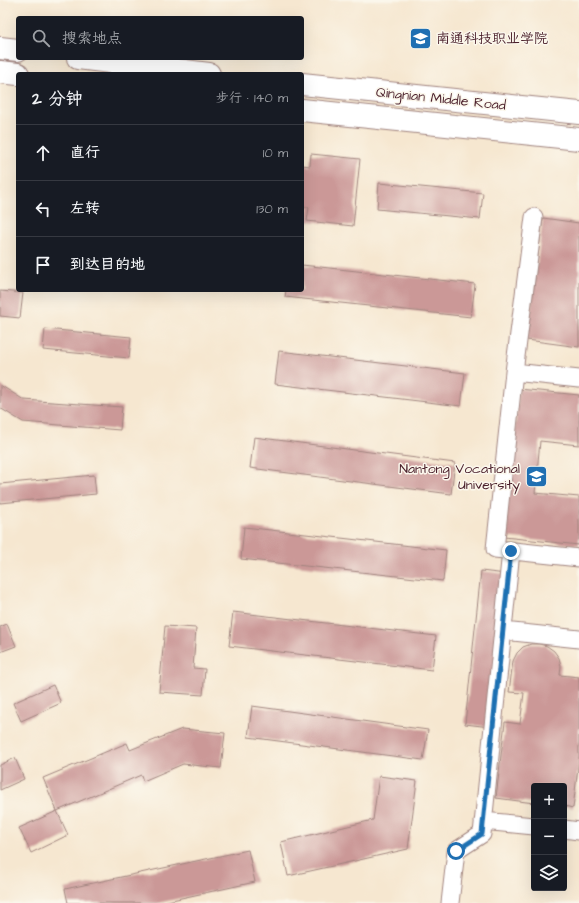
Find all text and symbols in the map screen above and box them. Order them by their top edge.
search box [16,16,304,60]
school or university icon: 南通科技职业学院 [407,25,433,51]
icon: search [30,27,52,49]
text: 搜索地点 [62,28,122,49]
place label: 南通科技职业学院 [436,29,548,49]
street label: Qingnian Middle Road [375,82,507,116]
text: 2 分钟 [32,87,83,111]
text: 步行 · 140 m [216,89,288,107]
icon: ahead [32,142,54,164]
text: 直行 [70,142,100,163]
text: 10 m [263,144,288,162]
icon: left [32,198,54,220]
text: 左转 [70,198,100,219]
text: 130 m [256,200,288,218]
icon: arrive [32,254,54,276]
text: 到达目的地 [70,254,145,275]
place label: Nantong Vocational University [399,459,520,495]
school or university icon: Nantong Vocational University [523,463,549,489]
route end [502,542,520,560]
map controls [531,783,567,891]
button: + [531,783,567,819]
button: − [531,819,567,855]
route start [447,842,465,860]
button: layers [531,855,567,891]

